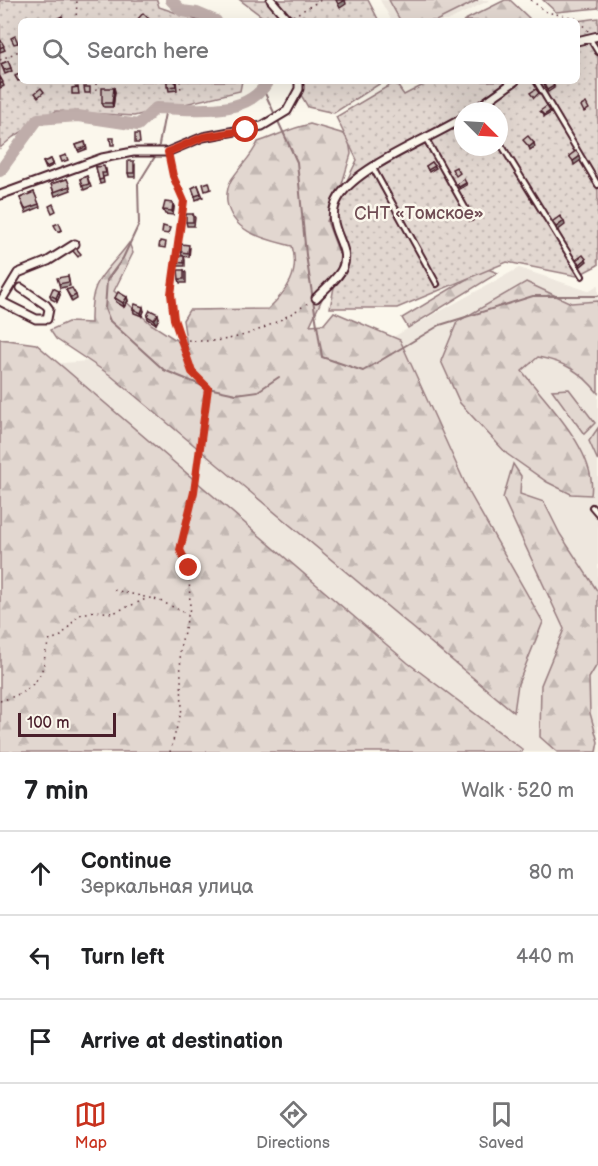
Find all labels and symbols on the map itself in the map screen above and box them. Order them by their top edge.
north arrow [454,102,508,156]
route start [232,116,258,142]
park label: СНТ «Томское» [354,203,484,224]
route end [175,554,201,580]
scale bar [18,710,116,738]

